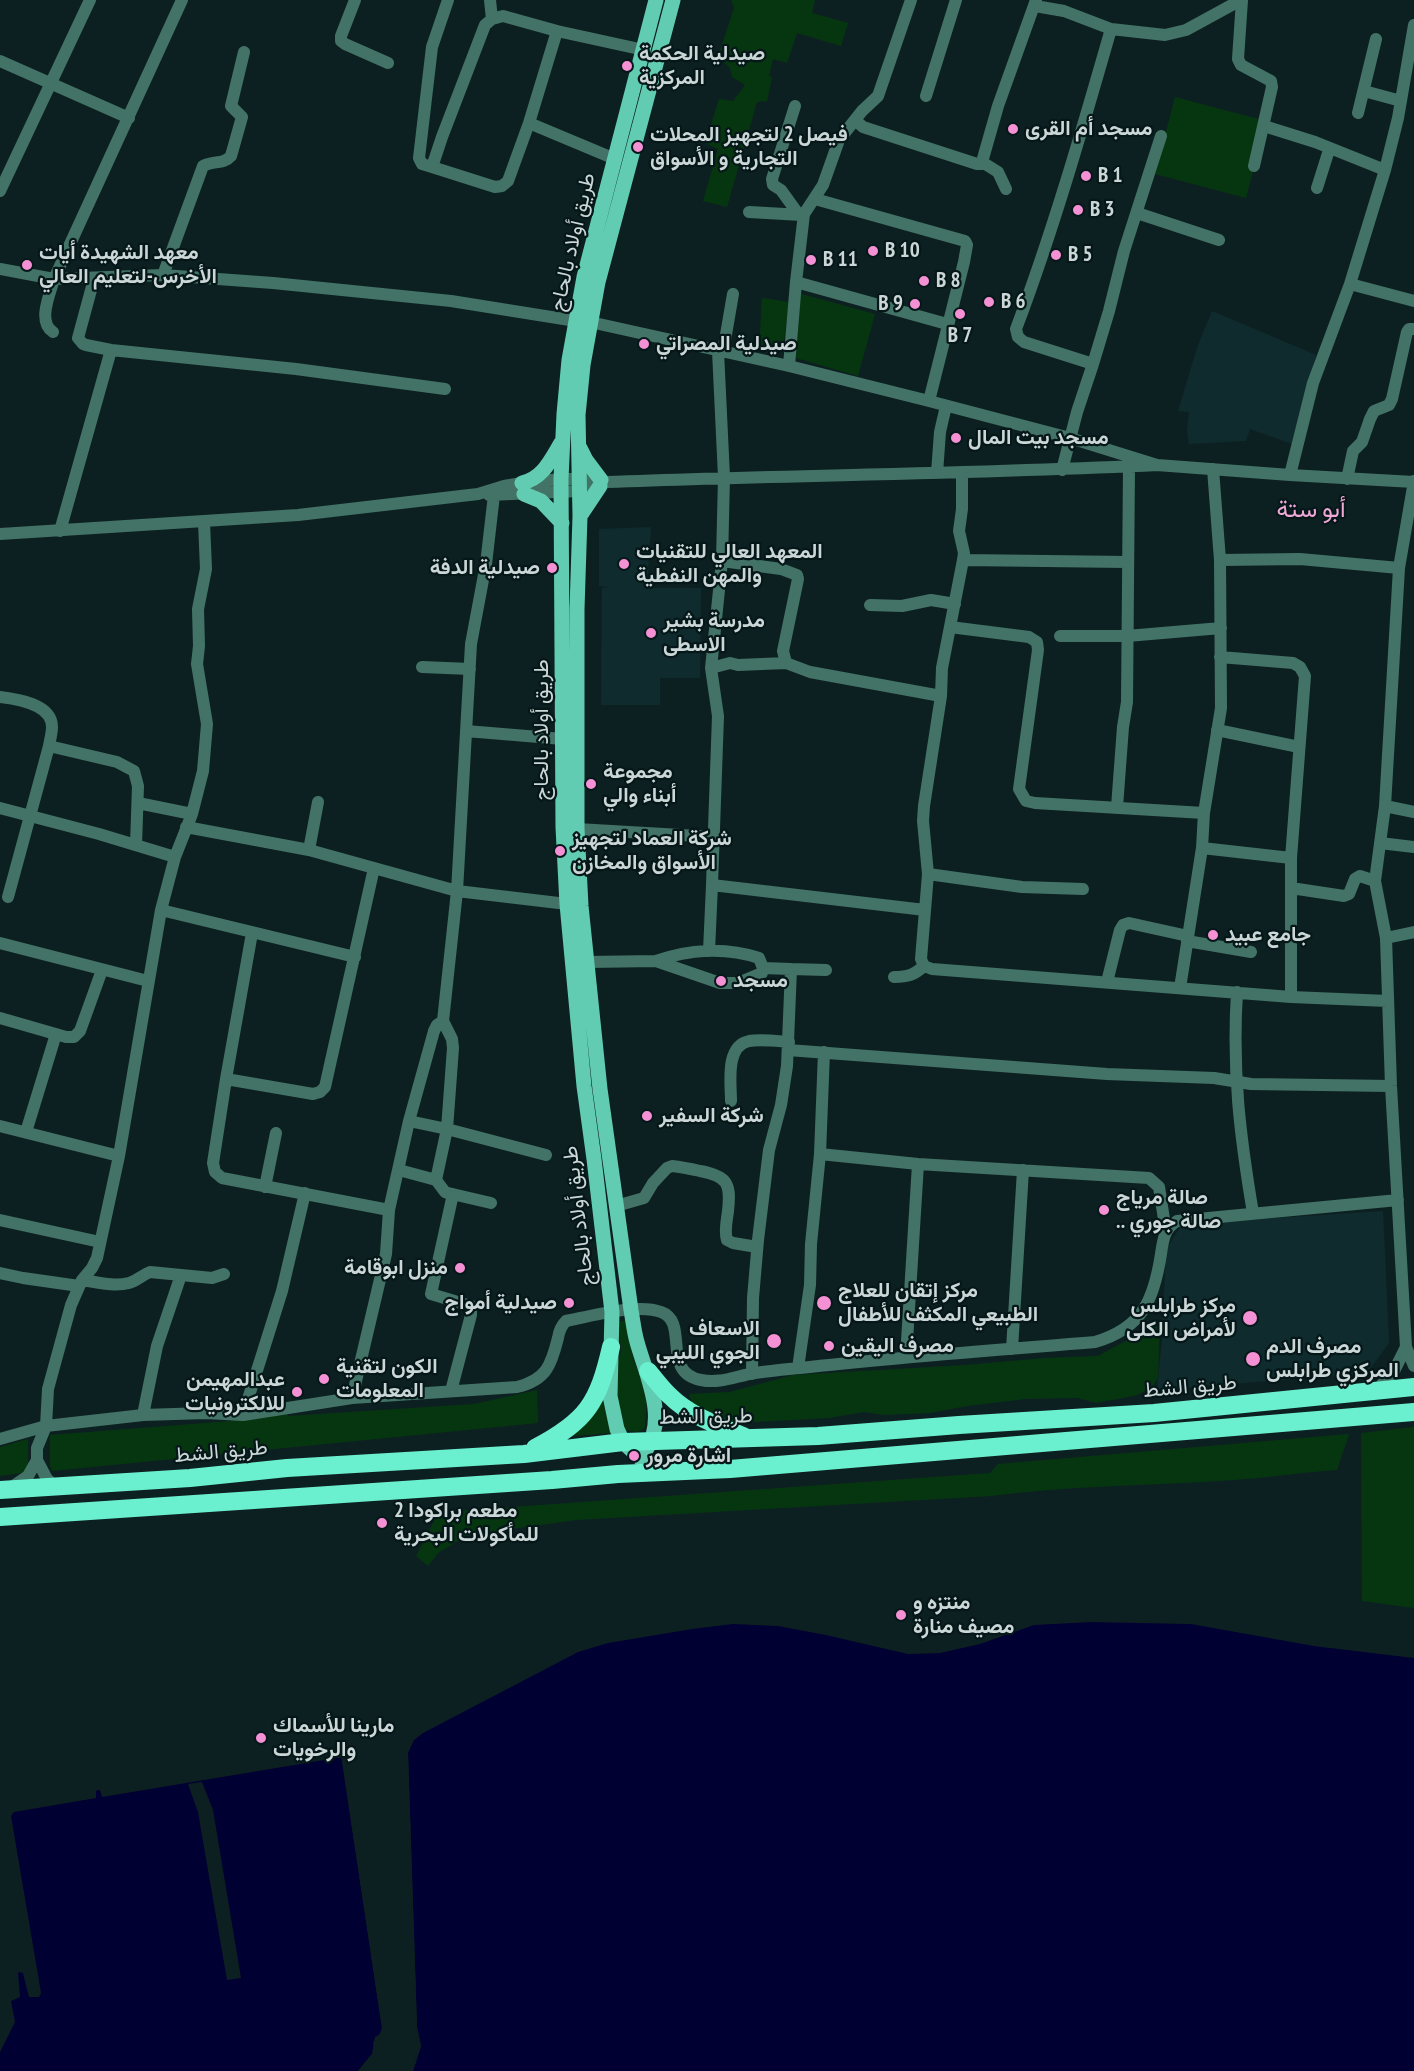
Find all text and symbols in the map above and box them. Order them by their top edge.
place label: صيدلية الحكمة المركزية [639,41,765,91]
marker: صيدلية الحكمة المركزية [620,59,634,73]
place label: مسجد أم القرى [1025,116,1152,142]
place label: فيصل 2 لتجهيز المحلات التجارية و الأسواق [650,122,848,172]
marker: مسجد أم القرى [1006,122,1020,136]
marker: فيصل 2 لتجهيز المحلات التجارية و الأسواق [631,140,645,154]
place label: B 1 [1098,163,1123,189]
marker: B 1 [1079,169,1093,183]
street label: طريق أولاد بالحاج [545,170,601,314]
place label: B 3 [1090,197,1115,223]
marker: B 3 [1071,203,1085,217]
place label: B 10 [885,238,920,264]
place label: معهد الشهيدة أيات الأخرس-لتعليم العالي [39,240,217,290]
place label: B 5 [1068,242,1093,268]
marker: B 10 [866,244,880,258]
place label: B 11 [823,247,858,273]
marker: B 5 [1049,248,1063,262]
marker: B 11 [804,253,818,267]
marker: معهد الشهيدة أيات الأخرس-لتعليم العالي [20,258,34,272]
place label: B 8 [936,268,961,294]
marker: B 8 [917,274,931,288]
place label: B 6 [1001,289,1026,315]
place label: B 9 [878,291,903,317]
marker: B 6 [982,295,996,309]
marker: B 9 [908,297,922,311]
marker: B 7 [953,307,967,321]
place label: B 7 [948,323,972,349]
place label: صيدلية المصراتي [656,331,797,357]
marker: صيدلية المصراتي [637,337,651,351]
place label: مسجد بيت المال [968,425,1109,451]
marker: مسجد بيت المال [949,431,963,445]
district label: أبو ستة [1277,496,1345,524]
place label: المعهد العالي للتقنيات والمهن النفطية [636,539,823,589]
place label: صيدلية الدفة [430,555,540,581]
marker: المعهد العالي للتقنيات والمهن النفطية [617,557,631,571]
marker: صيدلية الدفة [545,561,559,575]
place label: مدرسة بشير الاسطى [663,608,765,658]
marker: مدرسة بشير الاسطى [644,626,658,640]
street label: طريق أولاد بالحاج [529,659,555,801]
place label: مجموعة أبناء والي [603,759,676,809]
marker: مجموعة أبناء والي [584,777,598,791]
place label: شركة العماد لتجهيز الأسواق والمخازن [572,826,732,876]
marker: شركة العماد لتجهيز الأسواق والمخازن [553,844,567,858]
place label: جامع عبيد [1225,922,1311,948]
marker: جامع عبيد [1206,928,1220,942]
place label: مسجد [733,968,788,994]
marker: مسجد [714,974,728,988]
place label: شركة السفير [659,1103,764,1129]
marker: شركة السفير [640,1109,654,1123]
street label: طريق أولاد بالحاج [558,1144,600,1288]
place label: صالة مرياج .. صالة جوري [1116,1185,1221,1235]
marker: صالة مرياج .. صالة جوري [1097,1203,1111,1217]
place label: منزل ابوقامة [344,1255,448,1281]
marker: منزل ابوقامة [453,1261,467,1275]
place label: مركز إتقان للعلاج الطبيعي المكثف للأطفال [838,1278,1038,1328]
place label: صيدلية أمواج [445,1290,557,1316]
place label: مركز طرابلس لأمراض الكلى [1126,1293,1236,1343]
marker: مركز إتقان للعلاج الطبيعي المكثف للأطفال [815,1294,833,1312]
marker: صيدلية أمواج [562,1296,576,1310]
marker: مركز طرابلس لأمراض الكلى [1241,1309,1259,1327]
place label: الاسعاف الجوي الليبي [656,1316,760,1366]
marker: الاسعاف الجوي الليبي [765,1332,783,1350]
place label: مصرف اليقين [841,1333,954,1359]
place label: مصرف الدم المركزي طرابلس [1266,1334,1399,1384]
marker: مصرف اليقين [822,1339,836,1353]
marker: مصرف الدم المركزي طرابلس [1244,1350,1262,1368]
place label: الكون لتقنية المعلومات [336,1354,438,1404]
place label: عبدالمهيمن للالكترونيات [185,1367,285,1417]
street label: طريق الشط [1142,1370,1238,1404]
marker: الكون لتقنية المعلومات [317,1372,331,1386]
marker: عبدالمهيمن للالكترونيات [290,1385,304,1399]
street label: طريق الشط [659,1404,753,1430]
street label: طريق الشط [173,1435,269,1469]
place label: اشارة مرور [646,1443,731,1469]
marker: اشارة مرور [627,1449,641,1463]
place label: مطعم براكودا 2 للمأكولات البحرية [394,1498,539,1548]
marker: مطعم براكودا 2 للمأكولات البحرية [375,1516,389,1530]
place label: منتزه و مصيف منارة [913,1590,1015,1640]
marker: منتزه و مصيف منارة [894,1608,908,1622]
place label: مارينا للأسماك والرخويات [273,1713,394,1763]
marker: مارينا للأسماك والرخويات [254,1731,268,1745]

